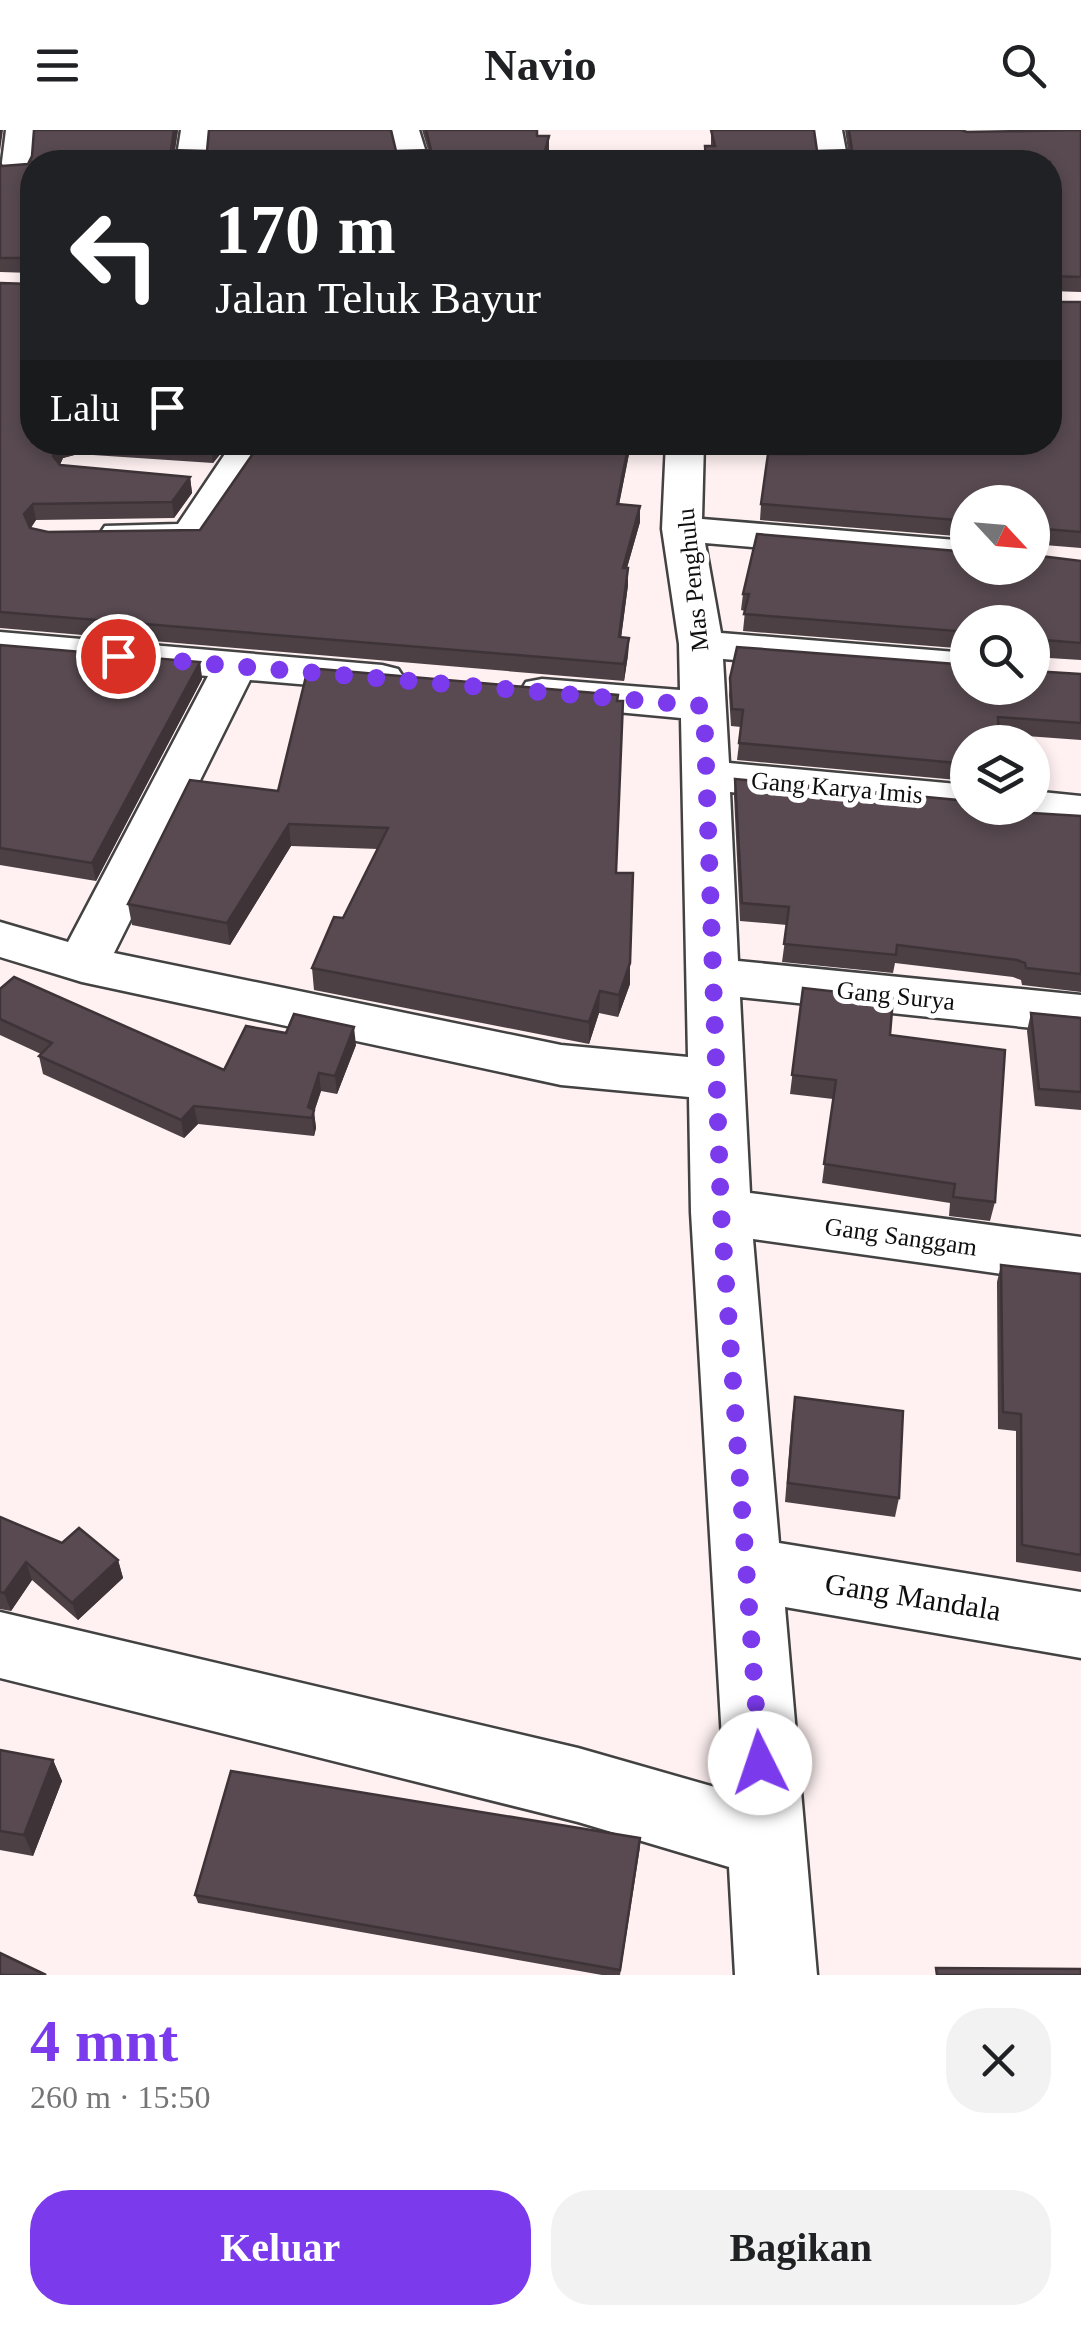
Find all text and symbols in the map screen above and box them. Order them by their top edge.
icon: menu [30,38,85,93]
icon: search [996,38,1051,93]
text: Navio [484,40,597,90]
icon: left [50,190,180,320]
text: 170 m [215,191,396,268]
text: Jalan Teluk Bayur [215,273,541,323]
icon: arrive [140,380,195,435]
text: Lalu [50,387,120,429]
north arrow [950,485,1050,585]
map controls [950,485,1050,825]
street label: Mas Penghulu [672,507,713,653]
button: search [950,605,1050,705]
pin [76,614,161,699]
icon: arrive [91,629,146,684]
button: layers [950,725,1050,825]
street label: Gang Karya Imis [750,767,924,808]
street label: Gang Surya [835,976,956,1015]
street label: Gang Sanggam [823,1212,979,1261]
street label: Gang Mandala [823,1566,1003,1627]
position arrow [708,1711,812,1815]
text: 4 mnt [30,2008,178,2074]
button: close [946,2008,1051,2113]
text: 260 m · 15:50 [30,2079,210,2115]
button: Keluar [30,2190,531,2305]
button: Bagikan [551,2190,1051,2305]

